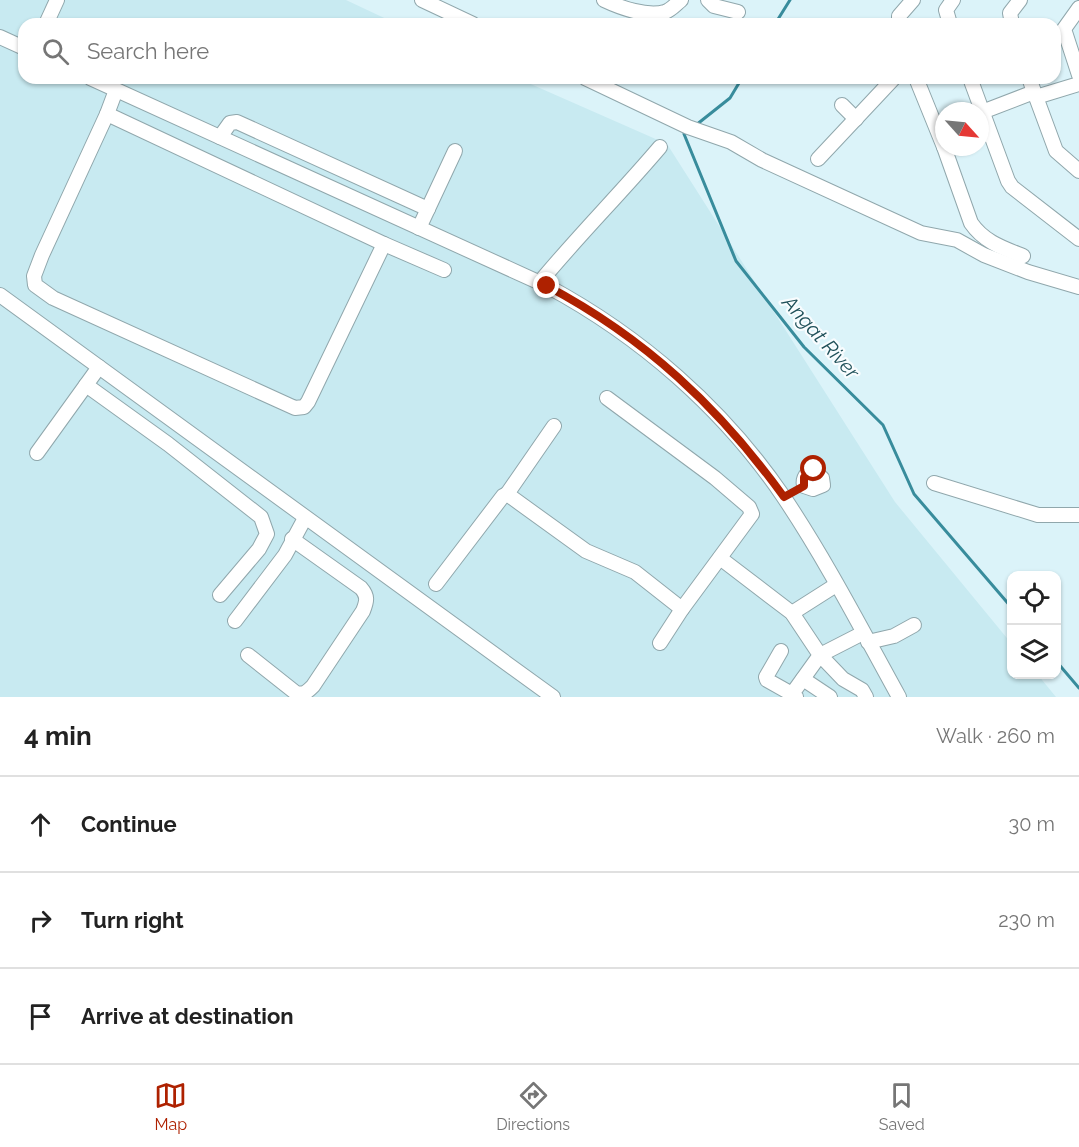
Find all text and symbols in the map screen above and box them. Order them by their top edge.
search box [18,18,1061,84]
icon: search [39,35,72,68]
text: Search here [87,38,209,64]
north arrow [935,102,989,156]
route end [533,272,559,298]
water label: Angat River [777,290,865,384]
route start [800,455,826,481]
map controls [1007,571,1061,679]
button: locate [1007,571,1061,625]
button: layers [1007,625,1061,679]
text: 4 min [24,721,92,751]
text: Walk · 260 m [936,724,1055,748]
icon: ahead [24,808,57,841]
text: Continue [81,811,177,837]
text: 30 m [1009,812,1055,836]
icon: right [24,904,57,937]
text: Turn right [81,907,184,933]
text: 230 m [998,908,1055,932]
icon: arrive [24,1000,57,1033]
text: Arrive at destination [81,1003,294,1029]
tab: Map [154,1079,187,1134]
tab: Directions [496,1079,570,1134]
tab: Saved [879,1079,925,1134]

